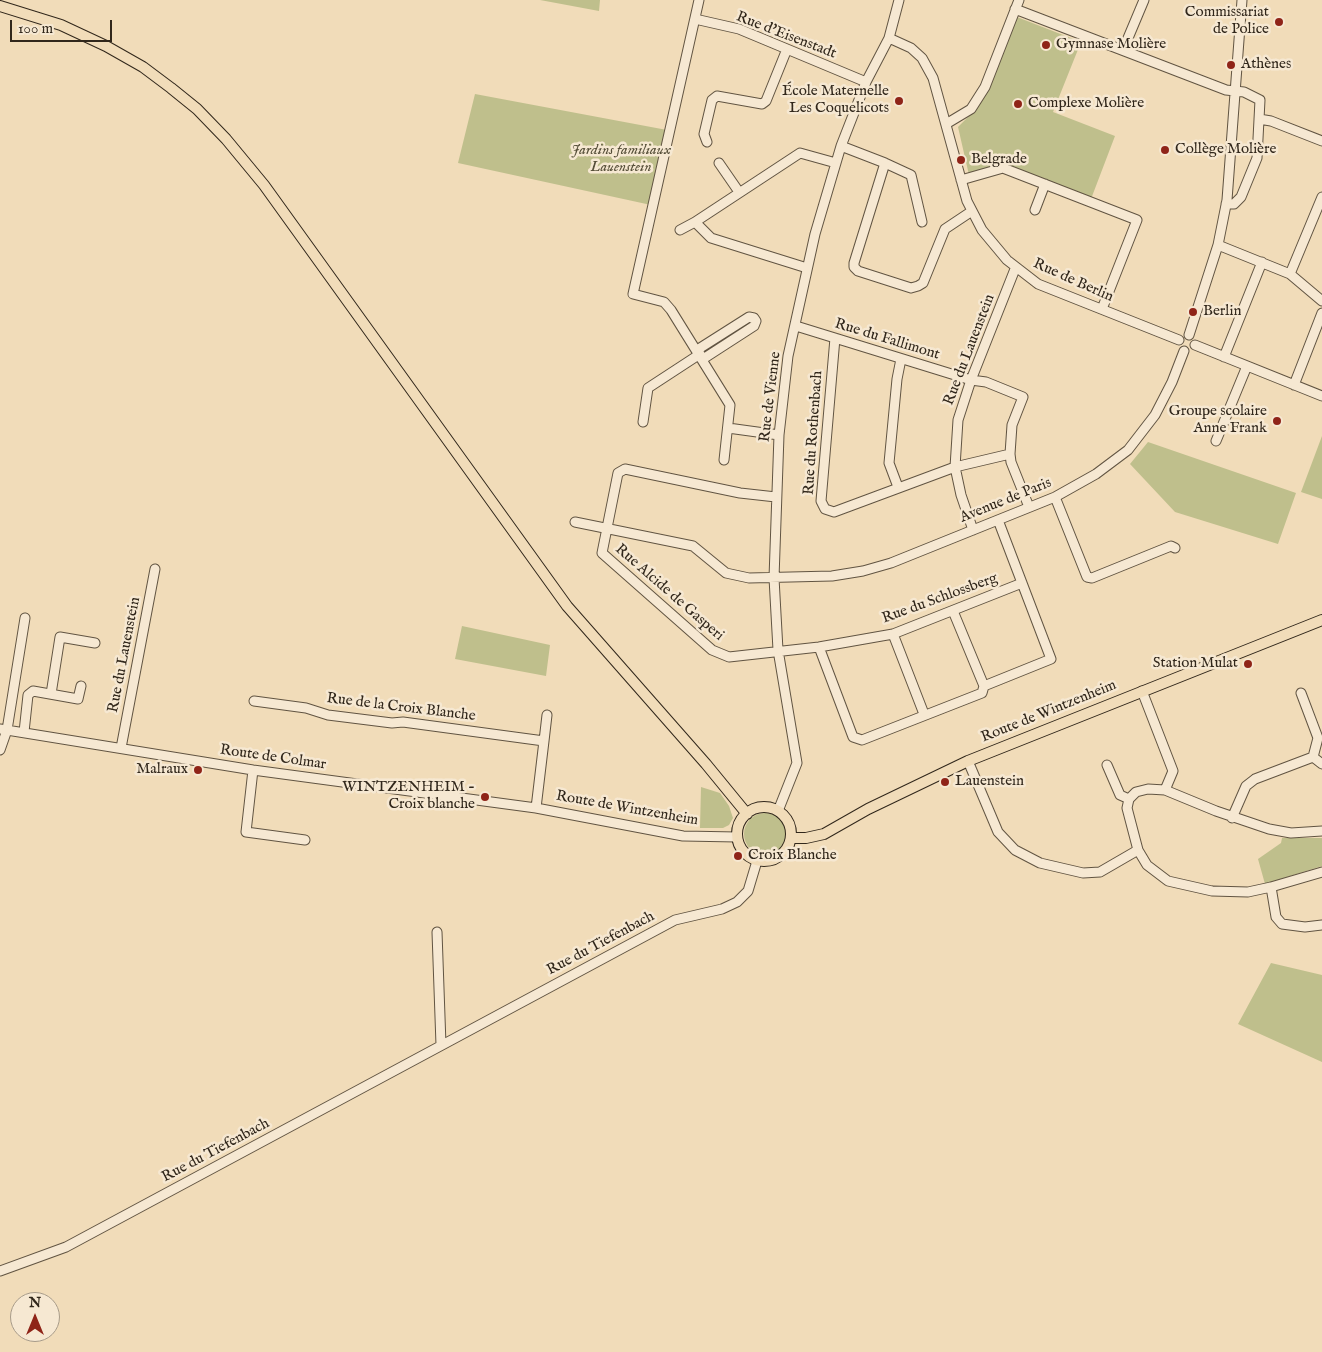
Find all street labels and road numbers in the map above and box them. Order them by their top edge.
street label: Rue d'Eisenstadt [733,9,839,63]
street label: Rue de Berlin [1030,255,1116,307]
street label: Rue du Lauenstein [941,292,999,408]
street label: Rue du Fallimont [832,315,942,365]
street label: Rue de Vienne [757,351,785,443]
street label: Rue du Rothenbach [801,370,827,496]
street label: Avenue de Paris [958,474,1054,528]
street label: Rue Alcide de Gasperi [611,541,727,645]
street label: Rue du Schlossberg [880,570,1000,628]
street label: Rue du Lauenstein [105,596,145,714]
street label: Route de Wintzenheim [979,677,1119,747]
street label: Rue de la Croix Blanche [326,690,476,726]
street label: Route de Colmar [219,742,327,774]
street label: Route de Wintzenheim [554,788,700,830]
street label: Rue du Tiefenbach [544,908,658,980]
street label: Rue du Tiefenbach [159,1115,273,1187]

